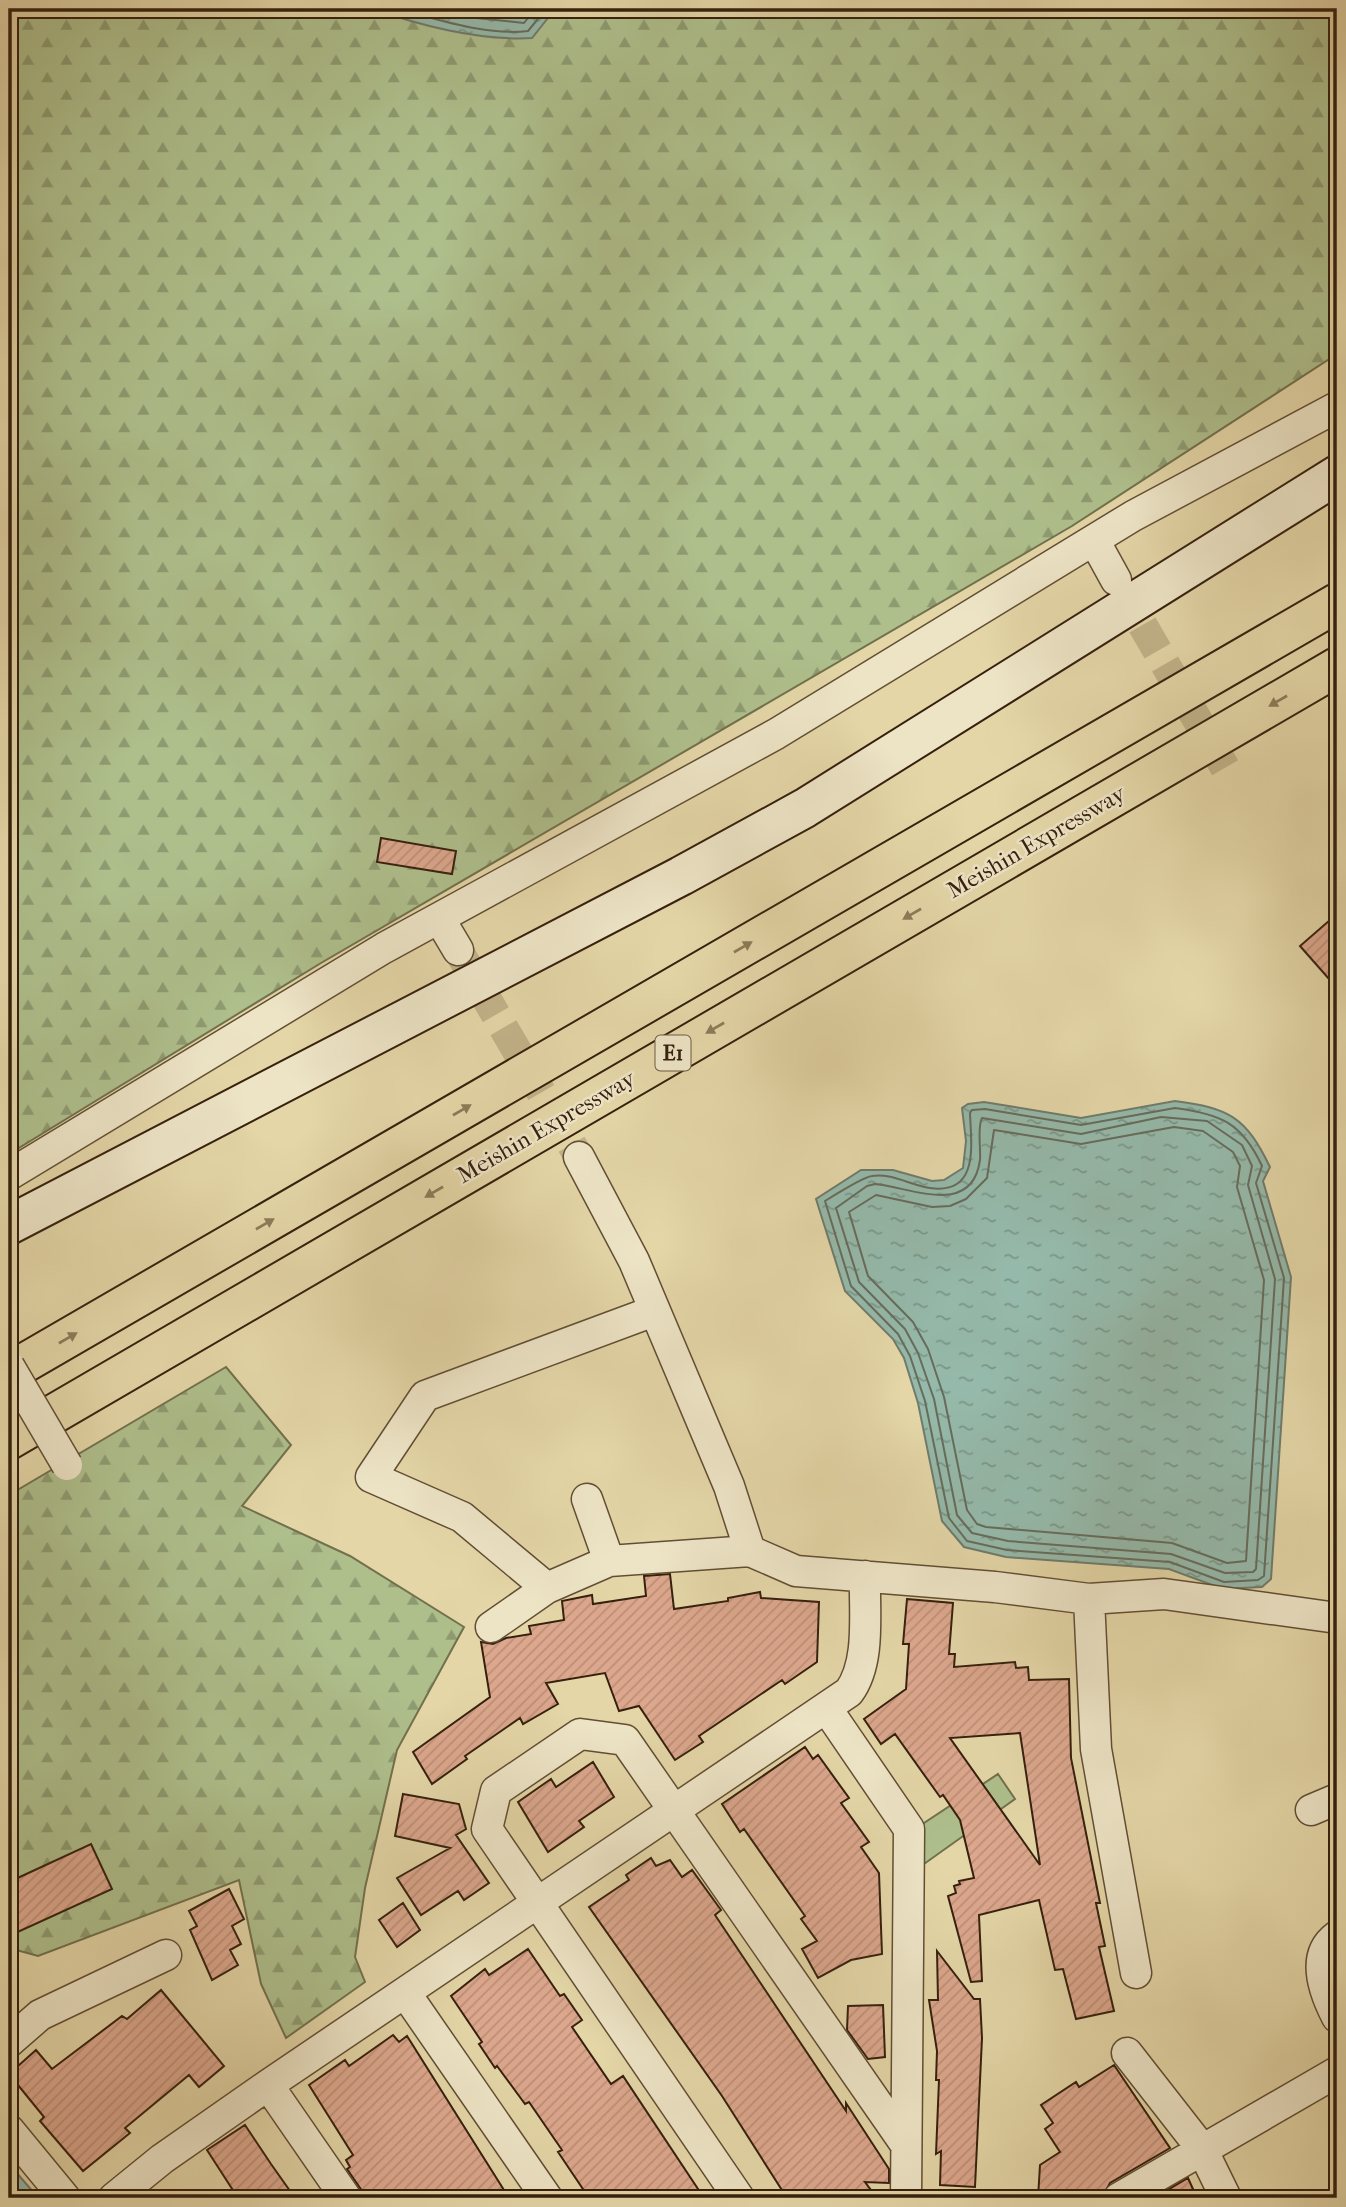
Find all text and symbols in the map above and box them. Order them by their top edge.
one-way arrow [1269,695,1288,707]
street label: Meishin Expressway [942,780,1130,904]
one-way arrow [903,908,922,920]
one-way arrow [734,941,753,953]
one-way arrow [706,1022,725,1035]
road number: E1 [656,1036,690,1070]
street label: Meishin Expressway [452,1065,640,1189]
one-way arrow [452,1104,471,1116]
one-way arrow [425,1186,444,1198]
one-way arrow [255,1218,274,1230]
one-way arrow [58,1332,77,1344]

